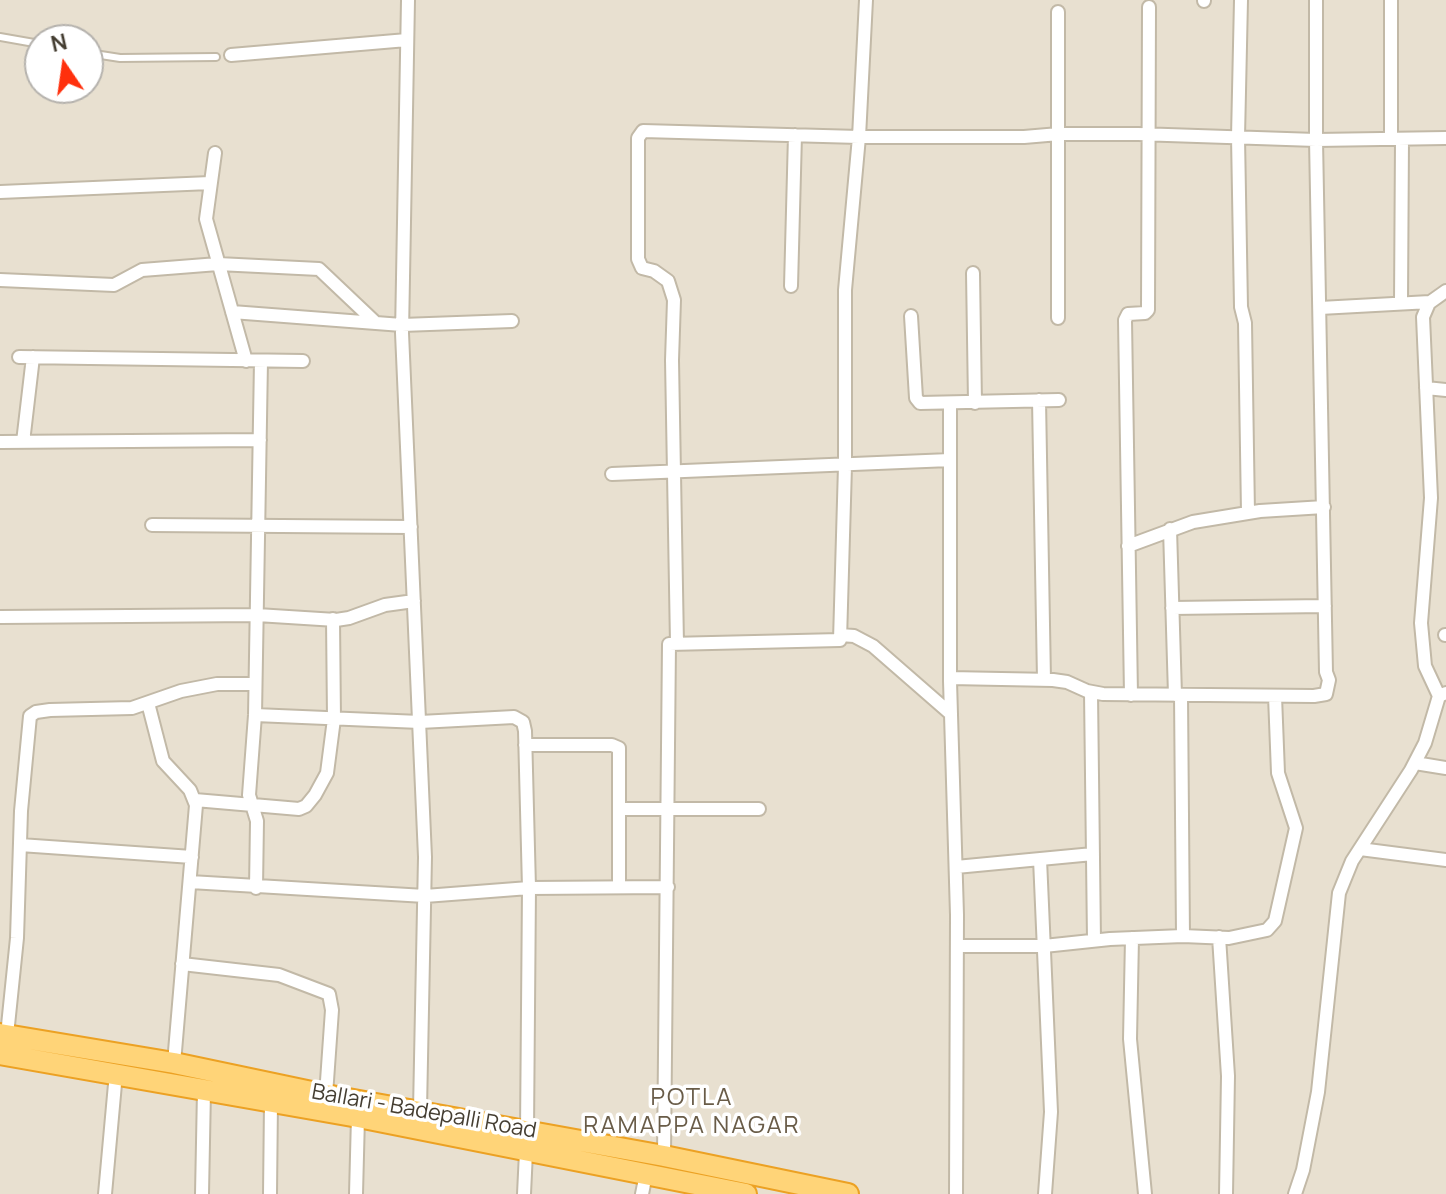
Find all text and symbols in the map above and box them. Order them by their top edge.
north arrow [24,24,104,104]
text: N [48,26,70,59]
street label: Ballari - Badepalli Road [310,1079,538,1145]
district label: POTLA RAMAPPA NAGAR [583,1084,801,1140]

